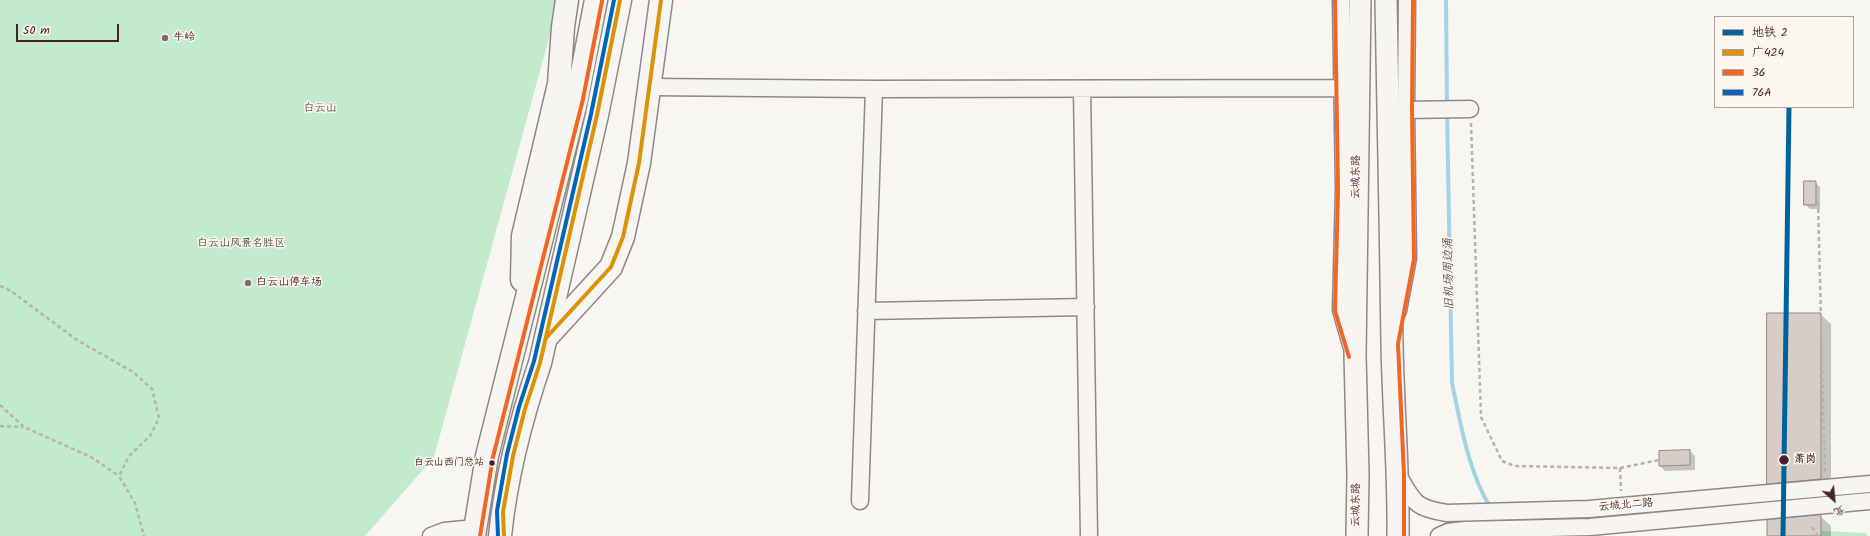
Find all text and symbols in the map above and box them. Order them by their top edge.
scale bar [18,16,121,42]
legend [1714,16,1854,108]
text: 50 m [23,21,50,40]
text: 地铁 2 [1752,23,1788,42]
place label: 牛岭 [173,31,195,45]
marker: 牛岭 [160,33,170,43]
text: 广424 [1752,43,1784,62]
text: 36 [1752,63,1766,82]
text: 76A [1752,83,1772,102]
park label: 白云山 [304,102,336,116]
street label: 云城东路 [1350,155,1364,199]
park label: 白云山风景名胜区 [197,237,285,251]
water label: 旧机场周边涌 [1442,238,1458,310]
place label: 白云山停车场 [256,276,322,290]
marker: 白云山停车场 [243,278,253,288]
marker: 萧岗 [1777,453,1791,467]
place label: 萧岗 [1794,453,1816,467]
place label: 白云山西门总站 [414,457,484,469]
marker: 白云山西门总站 [487,458,497,468]
north arrow [1814,480,1854,520]
street label: 云城东路 [1350,483,1364,527]
street label: 云城北二路 [1598,497,1654,515]
text: 北 [1830,500,1848,521]

